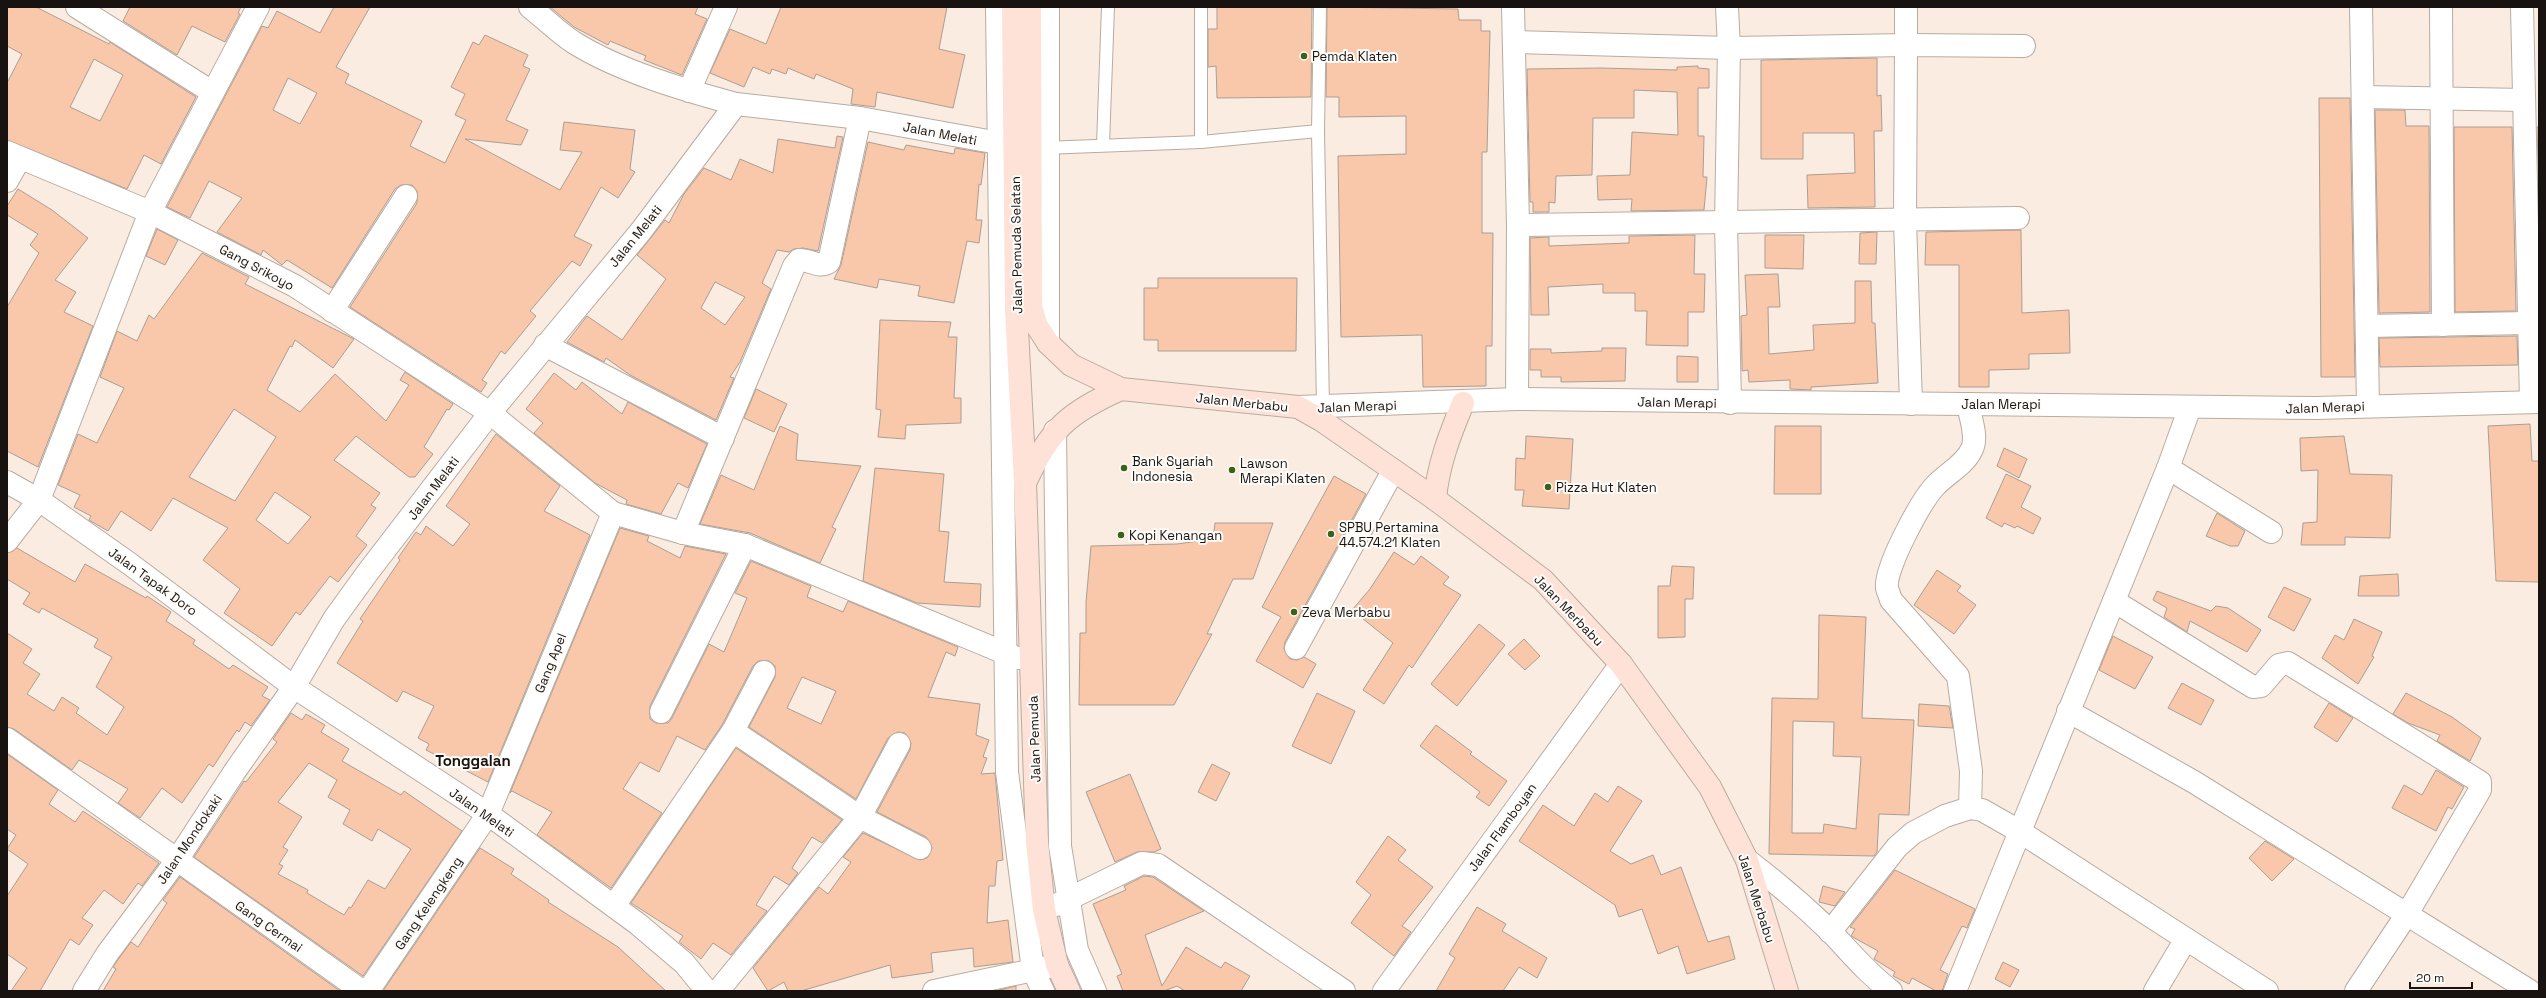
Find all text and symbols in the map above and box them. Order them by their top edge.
place label: Pemda Klaten [1312,48,1397,65]
marker: Pemda Klaten [1299,51,1309,61]
street label: Jalan Melati [901,118,978,149]
street label: Jalan Pemuda Selatan [1007,176,1026,314]
street label: Jalan Melati [605,202,666,271]
street label: Gang Srikoyo [216,241,297,294]
street label: Jalan Merbabu [1195,389,1289,416]
street label: Jalan Merapi [1637,393,1717,412]
street label: Jalan Merapi [1961,396,2041,413]
street label: Jalan Merapi [1317,397,1397,416]
street label: Jalan Merapi [2285,398,2365,417]
street label: Jalan Melati [404,453,463,523]
place label: Bank Syariah Indonesia [1132,453,1213,485]
place label: Lawson Merapi Klaten [1240,455,1326,487]
marker: Bank Syariah Indonesia [1119,463,1129,473]
marker: Lawson Merapi Klaten [1227,465,1237,475]
place label: Pizza Hut Klaten [1556,479,1657,496]
marker: Pizza Hut Klaten [1543,482,1553,492]
place label: SPBU Pertamina 44.574.21 Klaten [1339,519,1440,551]
place label: Kopi Kenangan [1129,527,1222,544]
marker: SPBU Pertamina 44.574.21 Klaten [1326,529,1336,539]
marker: Kopi Kenangan [1116,530,1126,540]
street label: Jalan Tapak Doro [105,543,201,619]
street label: Jalan Merbabu [1530,571,1607,650]
place label: Zeva Merbabu [1302,604,1390,621]
marker: Zeva Merbabu [1289,607,1299,617]
street label: Gang Apel [531,631,570,696]
street label: Jalan Pemuda [1024,695,1045,783]
district label: Tonggalan [435,751,511,770]
street label: Jalan Flamboyan [1465,780,1540,875]
street label: Jalan Melati [446,784,517,841]
street label: Jalan Mondokaki [153,791,226,888]
street label: Jalan Merbabu [1734,851,1779,945]
street label: Gang Kelengkeng [391,853,466,953]
street label: Gang Cermai [232,897,306,956]
scale bar [2410,964,2472,990]
text: 20 m [2416,970,2444,986]

